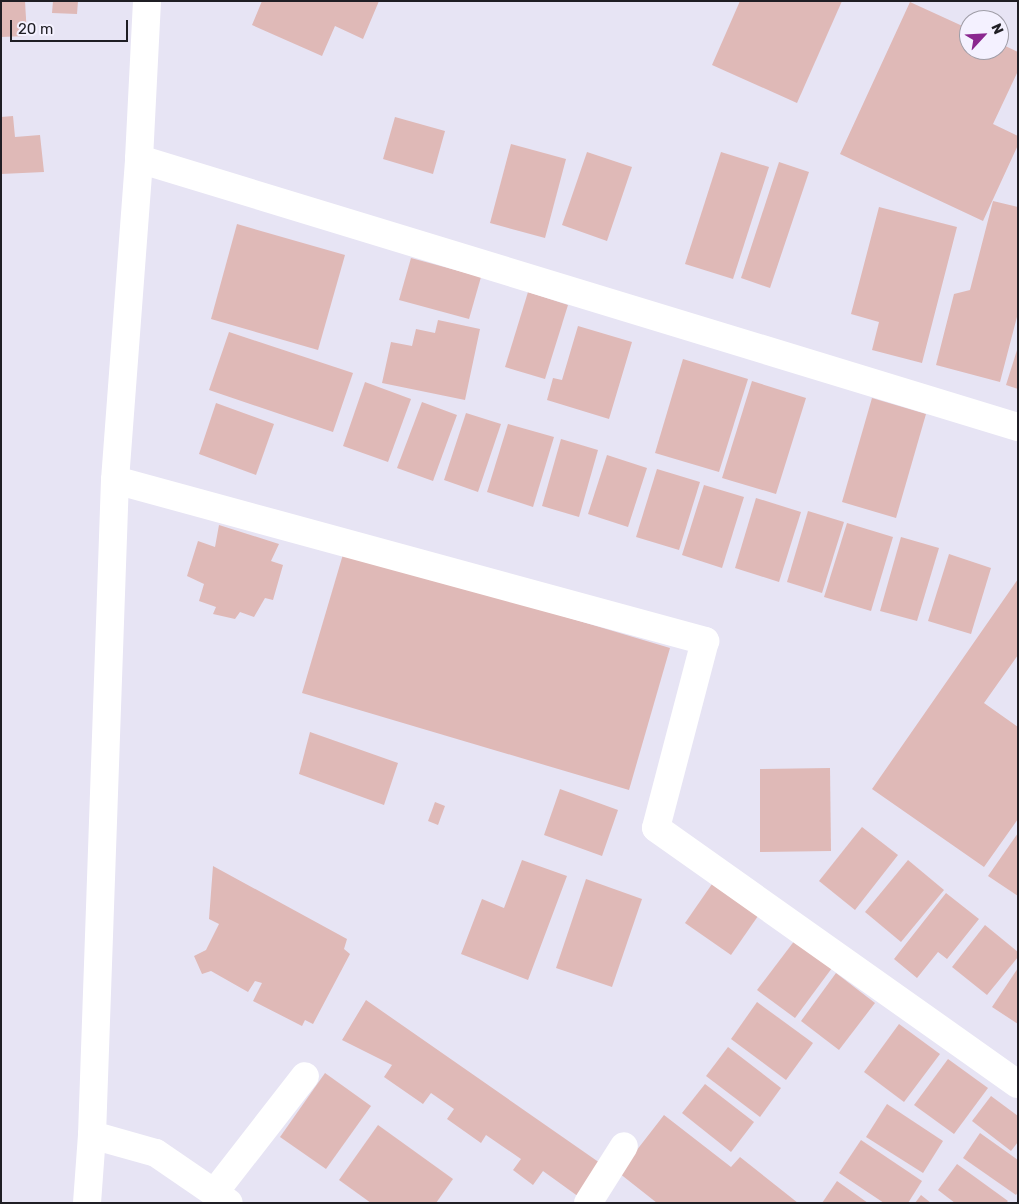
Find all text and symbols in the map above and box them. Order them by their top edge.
scale bar [12,10,130,42]
north arrow [959,10,1009,60]
text: 20 m [18,20,53,38]
text: N [987,21,1007,37]

